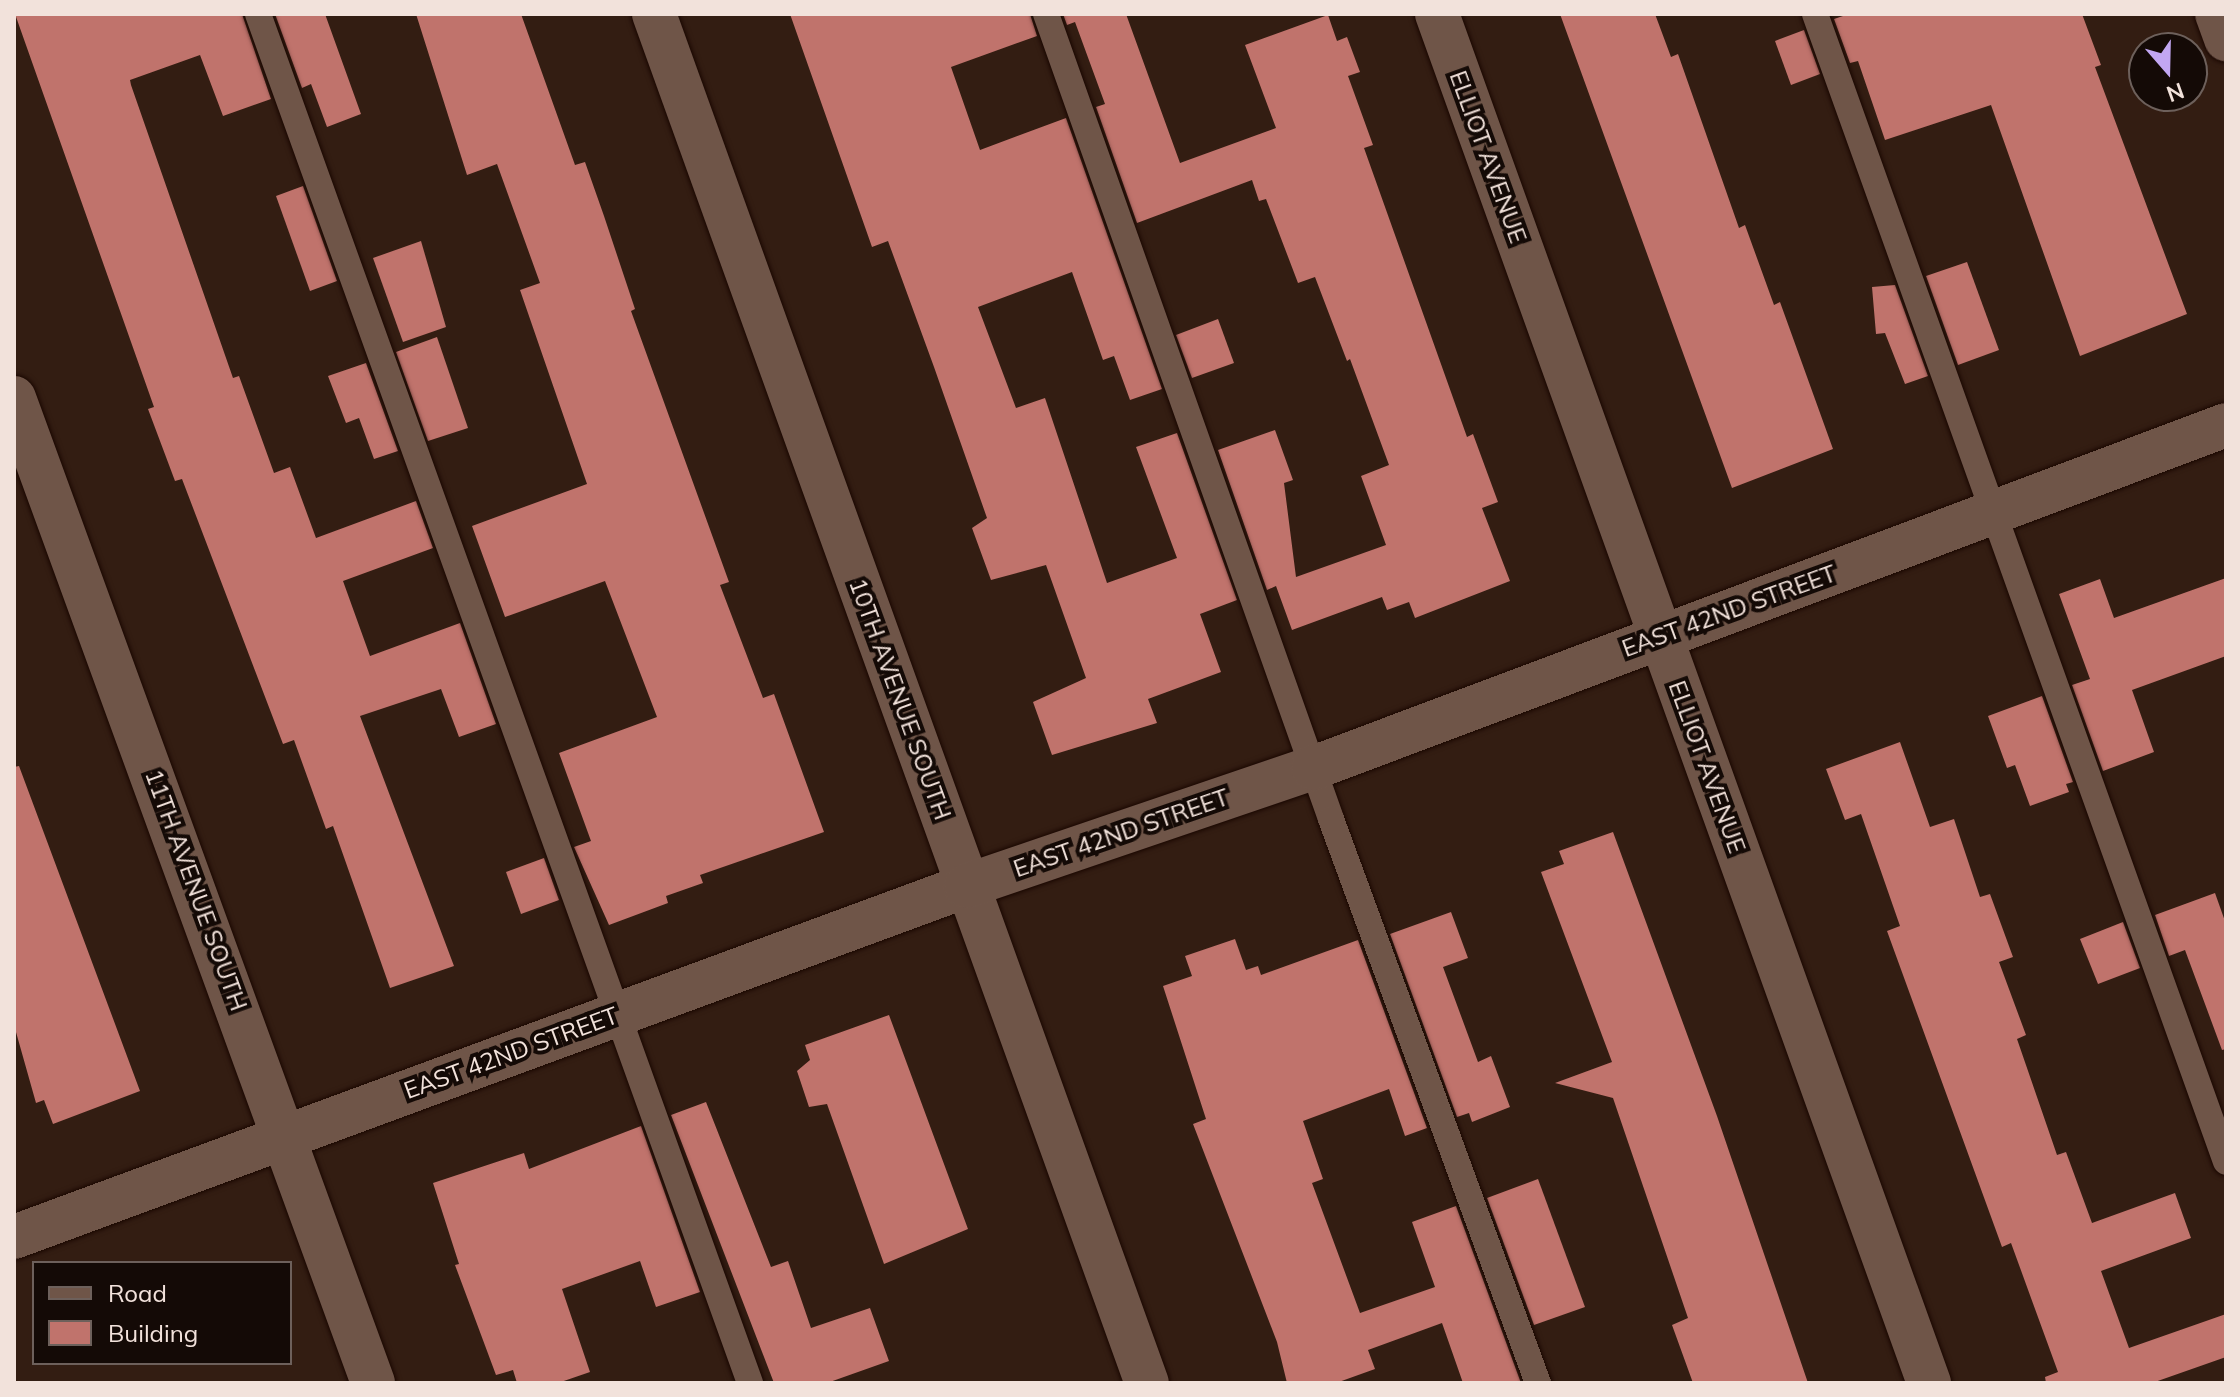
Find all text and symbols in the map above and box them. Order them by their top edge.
north arrow [2128,32,2208,112]
street label: ELLIOT AVENUE [1443,67,1533,247]
text: N [2163,77,2188,109]
street label: EAST 42ND STREET [1618,559,1840,663]
street label: 10TH AVENUE SOUTH [843,574,957,824]
street label: ELLIOT AVENUE [1662,677,1752,857]
street label: 11TH AVENUE SOUTH [139,765,253,1015]
street label: EAST 42ND STREET [1010,783,1232,883]
street label: EAST 42ND STREET [400,1001,622,1105]
legend [32,1261,292,1365]
text: Road [108,1278,167,1308]
text: Building [108,1318,198,1348]

